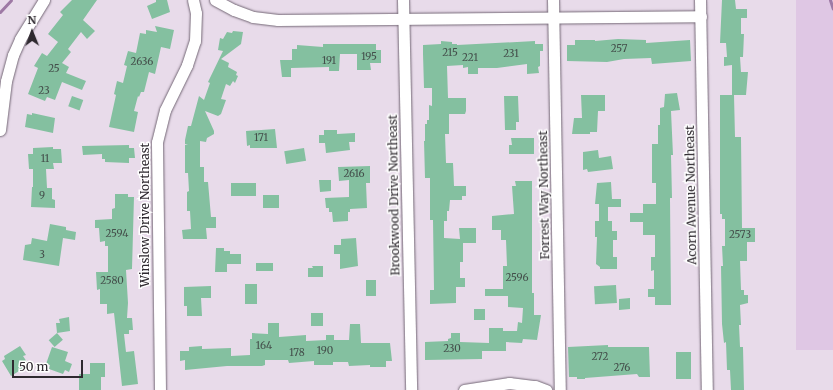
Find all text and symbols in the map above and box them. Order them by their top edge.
north arrow [12,12,52,52]
text: N [27,13,36,27]
house number: 257 [611,43,627,55]
house number: 215 [442,47,458,59]
house number: 231 [503,48,519,60]
house number: 195 [361,51,377,63]
house number: 221 [462,52,478,64]
house number: 191 [322,55,336,67]
house number: 2636 [131,56,153,68]
house number: 25 [48,63,60,75]
house number: 23 [38,85,50,97]
street label: Brookwood Drive Northeast [385,114,403,276]
street label: Acorn Avenue Northeast [683,125,699,265]
street label: Forrest Way Northeast [536,130,552,260]
house number: 171 [254,132,268,144]
street label: Winslow Drive Northeast [138,143,152,287]
house number: 11 [41,153,49,165]
house number: 2616 [343,168,365,180]
house number: 9 [39,190,45,202]
house number: 2594 [105,228,129,240]
house number: 2573 [729,229,751,241]
house number: 3 [39,249,45,261]
house number: 2596 [505,272,529,284]
house number: 2580 [100,275,124,287]
house number: 164 [256,340,272,352]
house number: 230 [443,343,461,355]
house number: 190 [317,345,333,357]
house number: 178 [289,347,305,359]
house number: 272 [591,351,609,363]
scale bar [14,352,85,378]
text: 50 m [19,359,48,374]
house number: 276 [614,362,630,374]

